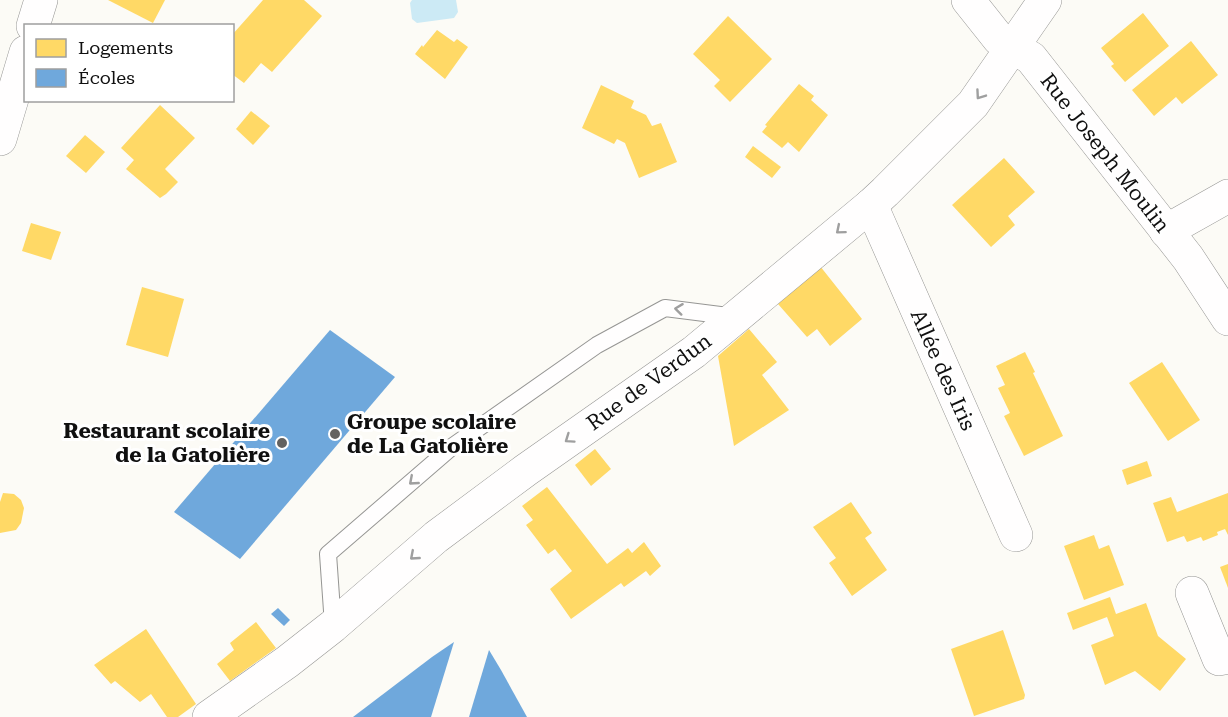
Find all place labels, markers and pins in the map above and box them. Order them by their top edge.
place label: Groupe scolaire de La Gatolière [347,410,516,458]
place label: Restaurant scolaire de la Gatolière [63,419,270,467]
marker: Groupe scolaire de La Gatolière [328,427,342,441]
marker: Restaurant scolaire de la Gatolière [275,436,289,450]

